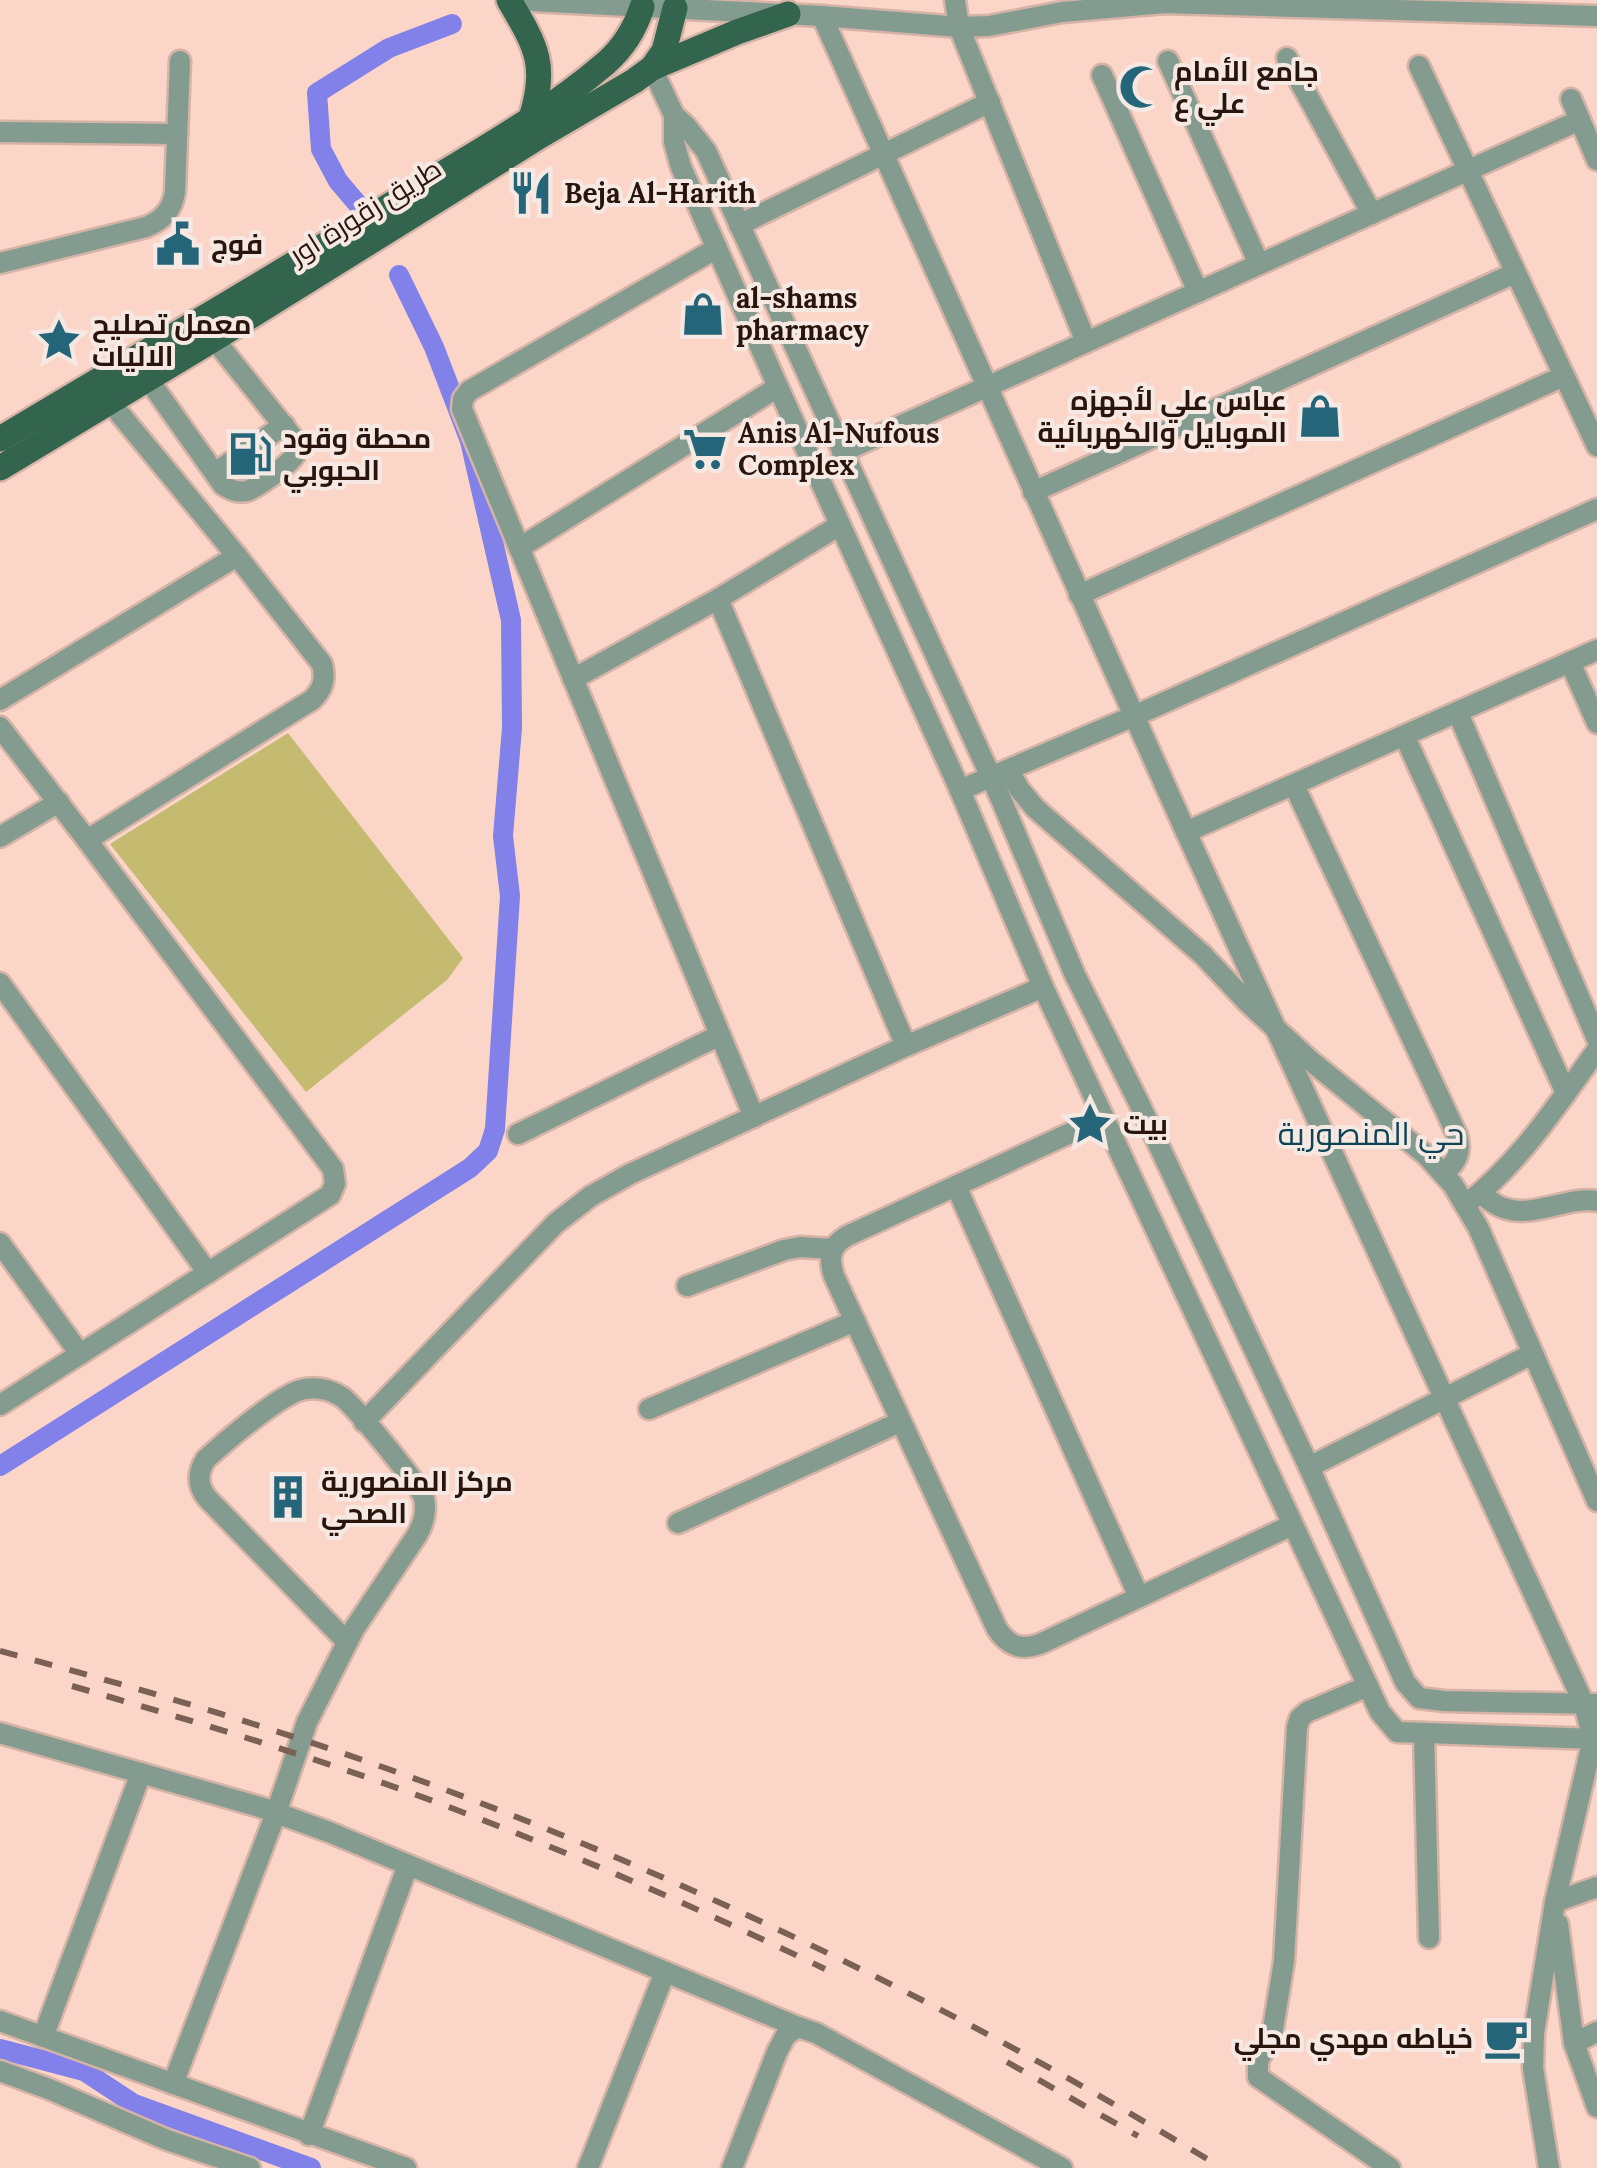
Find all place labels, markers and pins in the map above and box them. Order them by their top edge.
place label: جامع الأمام علي ع [1174,53,1319,126]
mosque icon: جامع الأمام علي ع [1117,63,1165,111]
restaurant icon: Beja Al-Harith [507,169,555,217]
place label: Beja Al-Harith [564,175,756,211]
public building icon: فوج [154,220,202,268]
place label: فوج [211,226,263,263]
place label: al-shams pharmacy [736,280,869,348]
shop icon: al-shams pharmacy [679,290,727,338]
place label: معمل تصليح الاليات [92,306,252,374]
place icon: معمل تصليح الاليات [35,316,83,364]
place label: عباس علي لأجهزه الموبايل والكهربائية [1037,382,1287,450]
shop icon: عباس علي لأجهزه الموبايل والكهربائية [1296,392,1344,440]
place label: Anis Al-Nufous Complex [738,415,939,483]
place label: محطة وقود الحبوبي [283,420,431,493]
supermarket icon: Anis Al-Nufous Complex [681,425,729,473]
fuel station icon: محطة وقود الحبوبي [226,430,274,478]
place icon: بيت [1066,1100,1114,1148]
place label: بيت [1123,1106,1168,1142]
place label: مركز المنصورية الصحي [321,1463,513,1536]
building icon: مركز المنصورية الصحي [264,1473,312,1521]
cafe icon: خياطه مهدي مجلي [1482,2014,1530,2062]
place label: خياطه مهدي مجلي [1234,2020,1473,2061]

